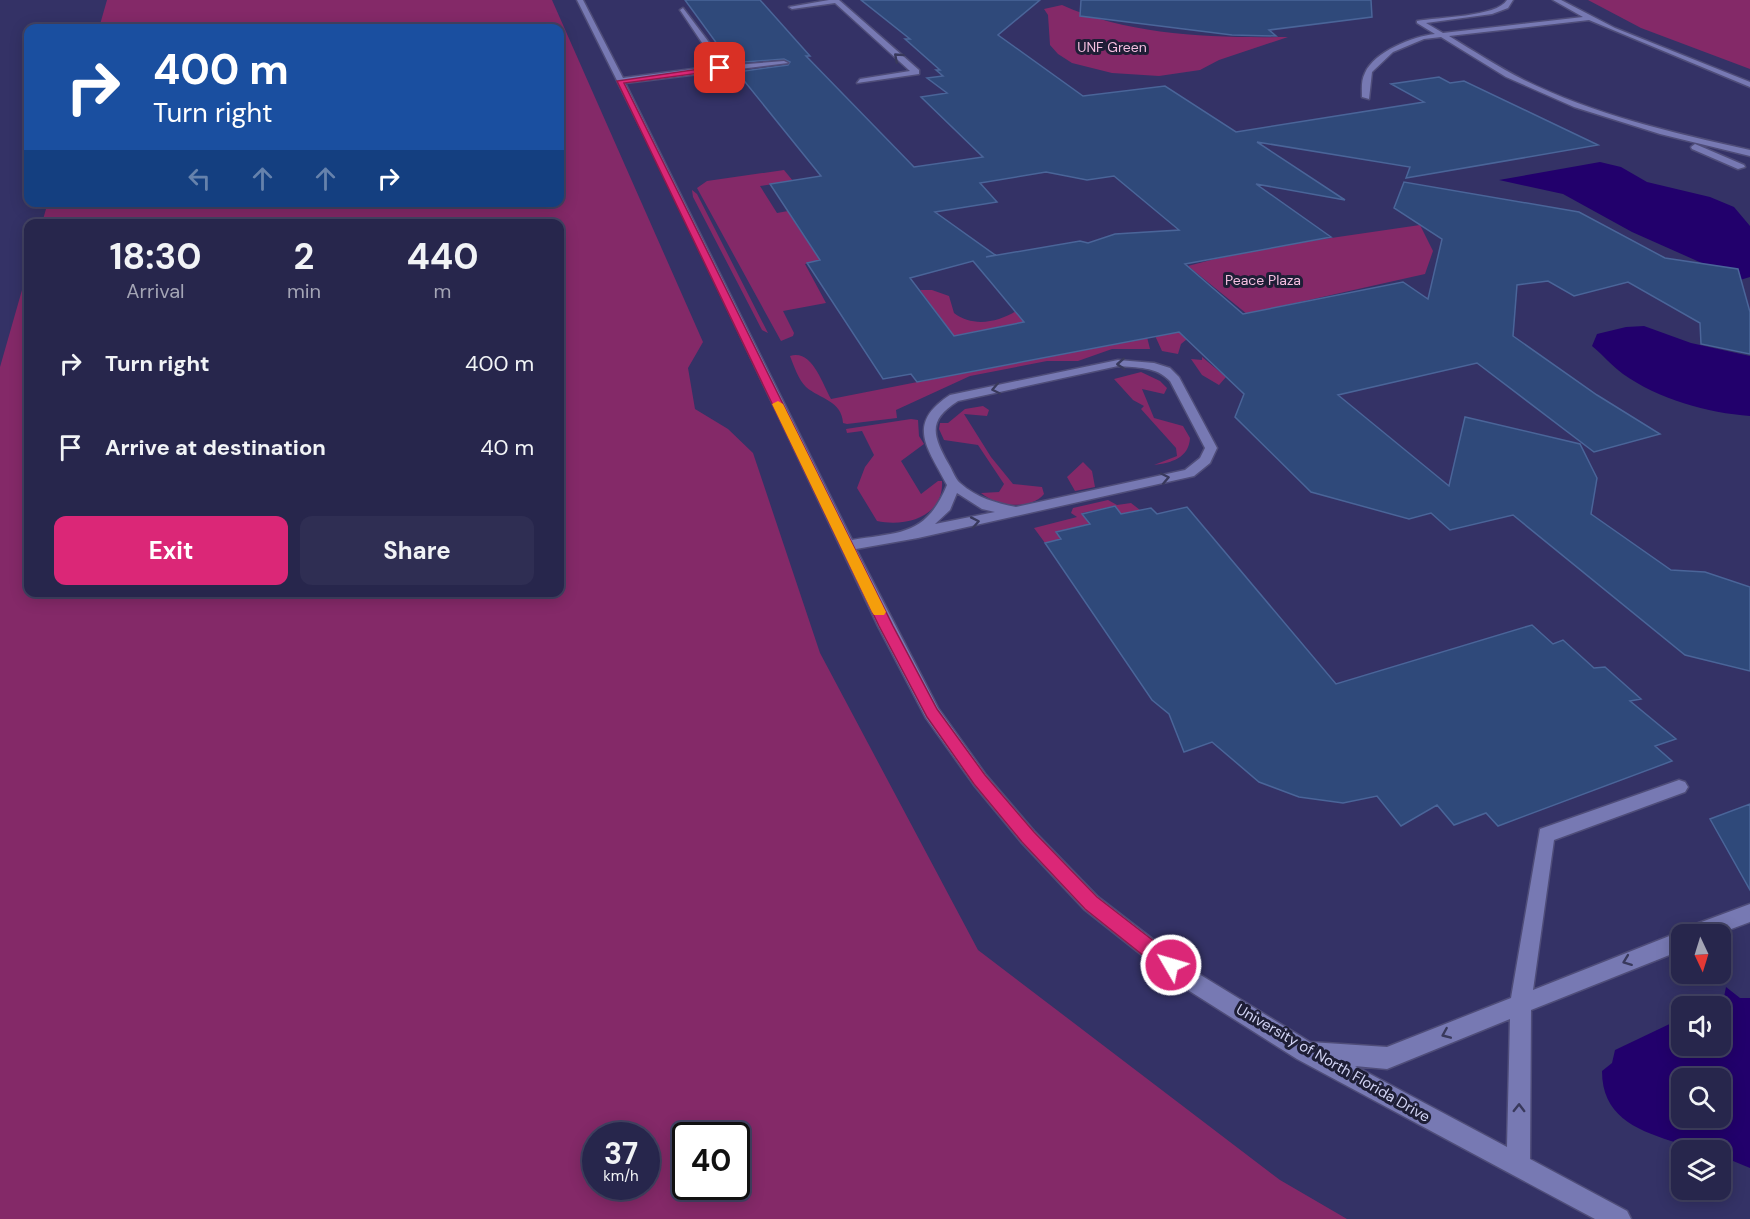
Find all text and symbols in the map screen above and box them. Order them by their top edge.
park label: UNF Green [1077,38,1147,56]
text: 400 m [153,42,289,97]
pin [694,42,745,93]
icon: right [54,48,132,126]
icon: arrive [703,51,736,84]
one-way arrow [894,53,905,64]
text: Turn right [153,95,273,130]
icon: left [183,162,216,195]
icon: ahead [246,162,279,195]
icon: ahead [309,162,342,195]
icon: right [372,162,405,195]
text: 18:30 [109,233,202,280]
text: 2 [294,233,314,280]
text: 440 [406,233,479,280]
park label: Peace Plaza [1225,271,1301,289]
text: Arrival [126,278,185,304]
text: min [287,278,321,304]
text: m [434,278,451,304]
icon: right [54,347,87,380]
text: Turn right [105,349,210,378]
text: 400 m [465,349,534,378]
one-way arrow [1116,357,1125,370]
one-way arrow [992,382,1002,395]
icon: arrive [54,431,87,464]
text: Arrive at destination [105,433,326,462]
text: 40 m [480,433,534,462]
one-way arrow [1160,472,1170,485]
button: Exit [54,516,288,585]
button: Share [300,516,534,585]
one-way arrow [970,516,980,529]
north arrow [1671,924,1731,984]
map controls [1671,924,1731,1200]
position arrow [1139,933,1203,997]
one-way arrow [1622,954,1633,966]
button: sound [1671,996,1731,1056]
street label: University of North Florida Drive [1232,999,1434,1127]
one-way arrow [1441,1027,1452,1039]
button: search [1671,1068,1731,1128]
one-way arrow [1513,1103,1525,1112]
speed limit sign: 40 [672,1122,750,1200]
text: 37 [604,1134,638,1173]
button: layers [1671,1140,1731,1200]
text: km/h [603,1166,639,1186]

